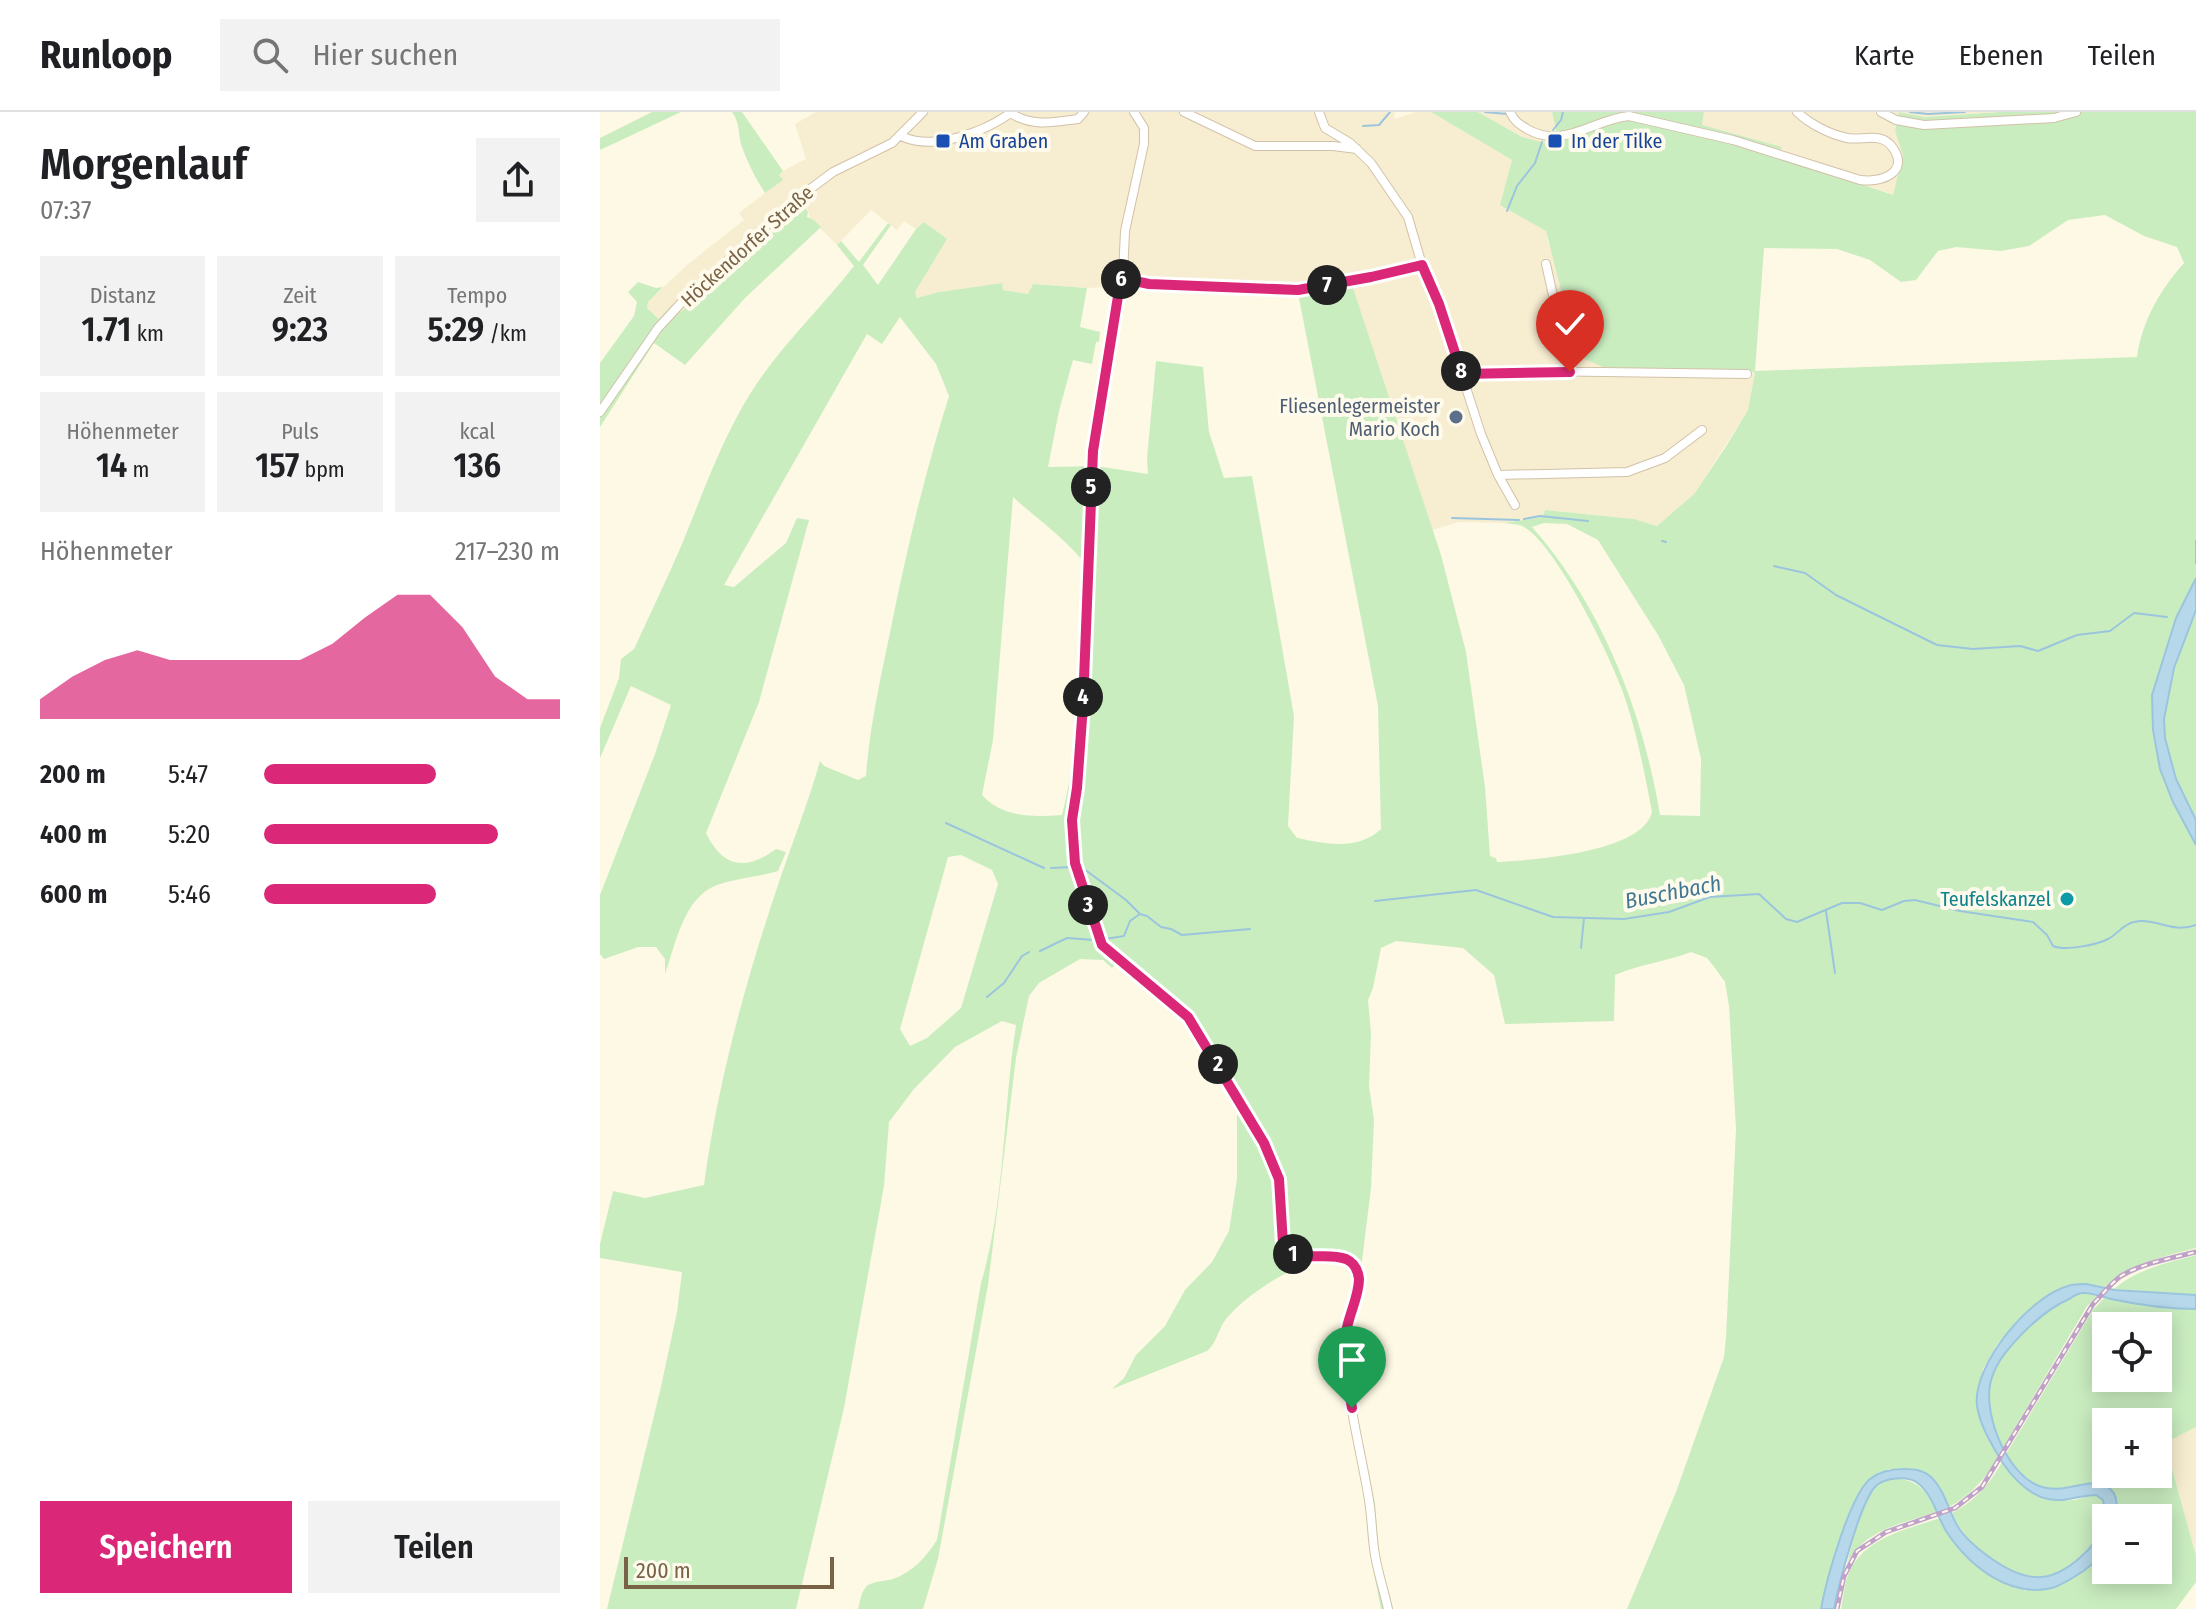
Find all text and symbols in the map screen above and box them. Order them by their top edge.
search box [220,19,780,91]
text: Runloop [40,32,172,78]
icon: search [248,33,292,77]
text: Hier suchen [312,37,458,73]
text: Karte [1854,39,1915,72]
text: Ebenen [1959,39,2044,72]
text: Teilen [2088,39,2156,72]
place label: Am Graben [959,129,1048,153]
place label: In der Tilke [1571,129,1662,153]
marker: Am Graben [934,132,952,150]
marker: In der Tilke [1546,132,1564,150]
text: Morgenlauf [40,138,247,191]
button: share [476,138,560,222]
street label: Höckendorfer Straße [676,180,818,312]
text: 07:37 [40,195,91,226]
pin: 6 [1101,259,1141,299]
text: 6 [1115,265,1127,292]
pin: 7 [1307,265,1347,305]
text: 7 [1322,271,1332,298]
text: Distanz [90,282,156,309]
text: Zeit [283,282,317,309]
text: Tempo [447,282,507,309]
pin [1536,290,1604,372]
icon: check [1548,302,1592,346]
text: 1.71 [81,309,132,350]
text: 9:23 [272,309,328,350]
text: 5:29 [428,309,484,350]
text: km [132,320,164,347]
text: /km [484,320,527,347]
pin: 8 [1441,351,1481,391]
text: 8 [1455,357,1467,384]
place label: Fliesenlegermeister Mario Koch [1279,394,1440,441]
marker: Fliesenlegermeister Mario Koch [1447,408,1465,426]
text: Höhenmeter [67,418,179,445]
text: Puls [281,418,319,445]
text: kcal [460,418,495,445]
text: 14 [96,445,127,486]
text: 157 [255,445,299,486]
text: 136 [454,445,501,486]
text: m [127,456,149,483]
text: bpm [299,456,345,483]
pin: 5 [1071,467,1111,507]
text: 5 [1086,473,1096,500]
text: Höhenmeter [40,536,173,567]
text: 217–230 m [455,536,560,567]
pin: 4 [1063,677,1103,717]
text: 4 [1077,683,1089,710]
text: 200 m [40,759,106,790]
text: 5:47 [168,759,208,790]
text: 400 m [40,819,107,850]
text: 5:20 [168,819,210,850]
water label: Buschbach [1623,869,1723,915]
text: 600 m [40,879,107,910]
text: 5:46 [168,879,211,910]
pin: 3 [1068,885,1108,925]
place label: Teufelskanzel [1941,887,2051,911]
marker: Teufelskanzel [2058,890,2076,908]
text: 3 [1083,891,1093,918]
pin: 2 [1198,1044,1238,1084]
text: 2 [1213,1050,1223,1077]
pin: 1 [1273,1234,1313,1274]
text: 1 [1288,1240,1298,1267]
map controls [2092,1312,2172,1584]
button: locate [2092,1312,2172,1392]
pin [1318,1326,1386,1408]
icon: arrive [1330,1338,1374,1382]
button: + [2092,1408,2172,1488]
button: Speichern [40,1501,292,1593]
button: Teilen [308,1501,560,1593]
button: − [2092,1504,2172,1584]
scale bar [624,1553,834,1589]
text: 200 m [636,1557,691,1584]

